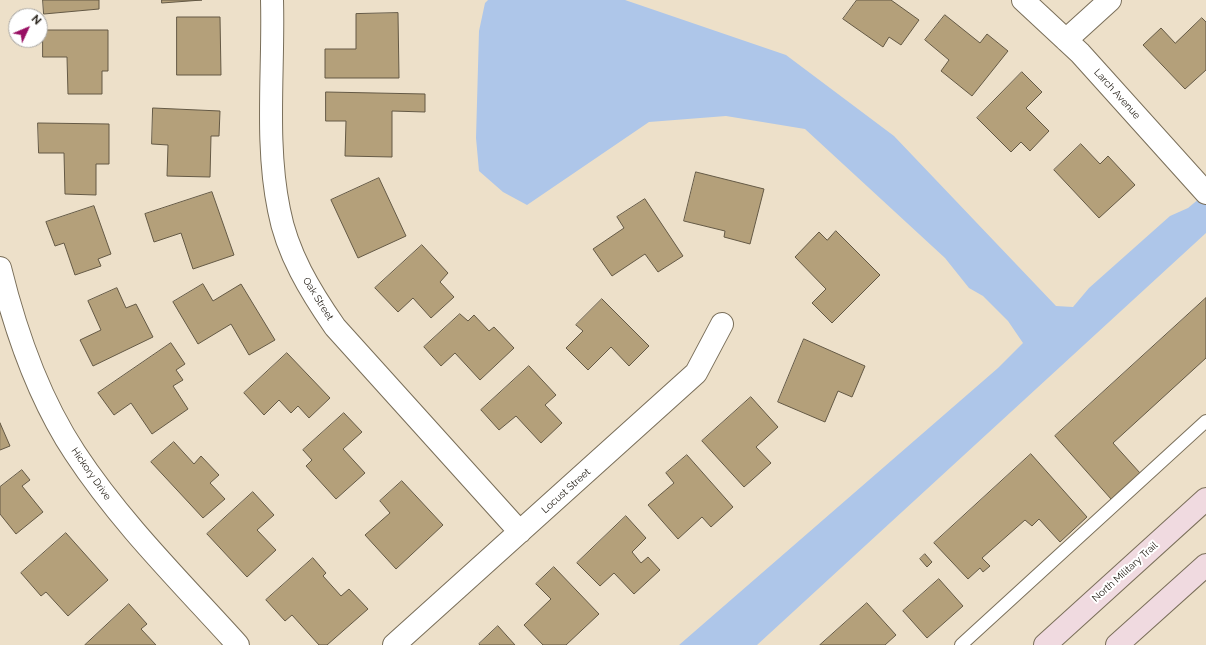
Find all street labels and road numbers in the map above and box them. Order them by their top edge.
street label: Larch Avenue [1091,66,1143,122]
street label: Oak Street [300,275,336,323]
street label: Hickory Drive [68,445,114,503]
street label: Locust Street [539,466,593,516]
street label: North Military Trail [1090,539,1160,605]

